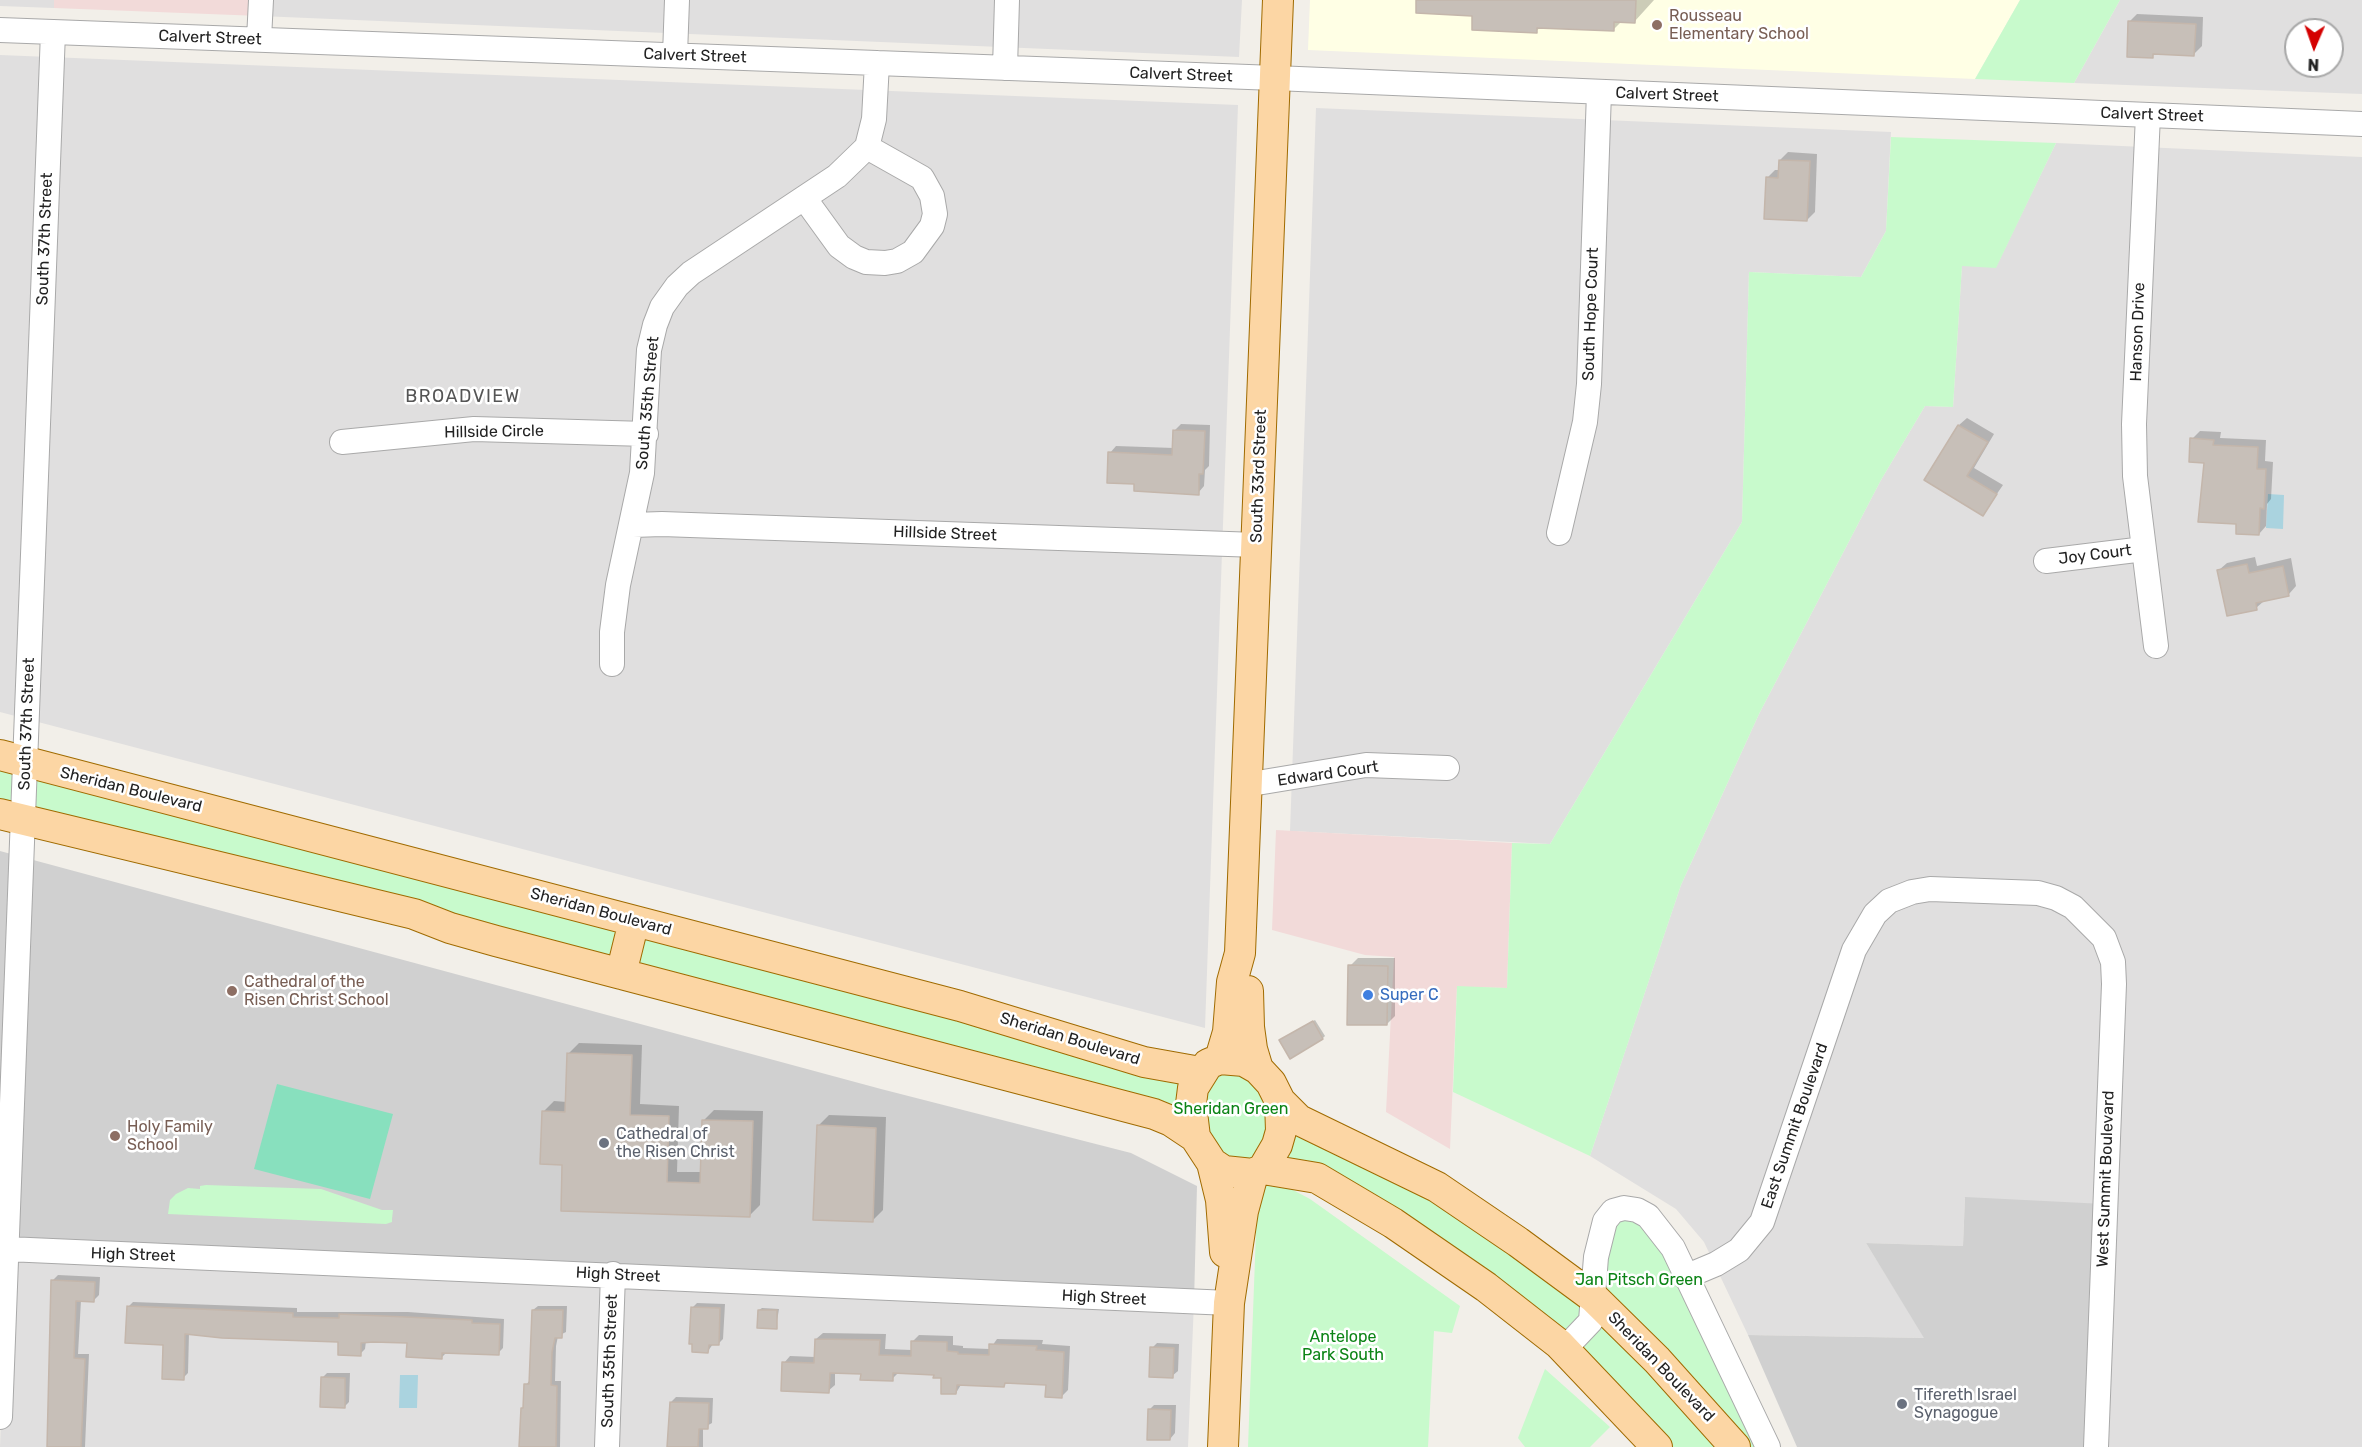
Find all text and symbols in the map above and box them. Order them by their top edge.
place label: Rousseau Elementary School [1669,6,1809,44]
marker: Rousseau Elementary School [1650,18,1664,32]
north arrow [2284,18,2344,78]
street label: Calvert Street [158,27,262,49]
street label: Calvert Street [643,45,747,67]
text: N [2307,55,2320,74]
street label: Calvert Street [1129,64,1233,86]
street label: Calvert Street [1615,84,1719,106]
street label: Calvert Street [2100,104,2204,126]
street label: South 37th Street [33,172,57,306]
street label: South Hope Court [1579,247,1603,381]
street label: Hanson Drive [2127,282,2149,382]
street label: South 35th Street [633,335,663,471]
district label: BROADVIEW [405,386,521,408]
street label: South 33rd Street [1247,409,1271,543]
street label: Hillside Circle [444,422,544,442]
street label: Hillside Street [893,523,997,545]
street label: Joy Court [2057,541,2133,569]
street label: South 37th Street [15,657,39,791]
street label: Edward Court [1276,757,1380,791]
street label: Sheridan Boulevard [58,763,204,817]
street label: Sheridan Boulevard [528,884,674,940]
place label: Cathedral of the Risen Christ School [244,972,389,1010]
marker: Cathedral of the Risen Christ School [225,984,239,998]
place label: Super C [1380,985,1439,1005]
marker: Super C [1361,988,1375,1002]
street label: Sheridan Boulevard [998,1009,1142,1069]
street label: East Summit Boulevard [1758,1041,1832,1211]
street label: West Summit Boulevard [2093,1090,2119,1268]
park label: Sheridan Green [1173,1099,1289,1119]
place label: Holy Family School [127,1117,213,1155]
place label: Cathedral of the Risen Christ [616,1124,735,1162]
marker: Holy Family School [108,1129,122,1143]
marker: Cathedral of the Risen Christ [597,1136,611,1150]
street label: High Street [90,1244,176,1266]
street label: High Street [575,1263,661,1287]
park label: Jan Pitsch Green [1575,1270,1703,1290]
street label: High Street [1061,1286,1147,1310]
street label: South 35th Street [598,1294,622,1428]
street label: Sheridan Boulevard [1604,1308,1718,1426]
park label: Antelope Park South [1302,1327,1384,1365]
place label: Tifereth Israel Synagogue [1914,1385,2017,1423]
marker: Tifereth Israel Synagogue [1895,1397,1909,1411]

